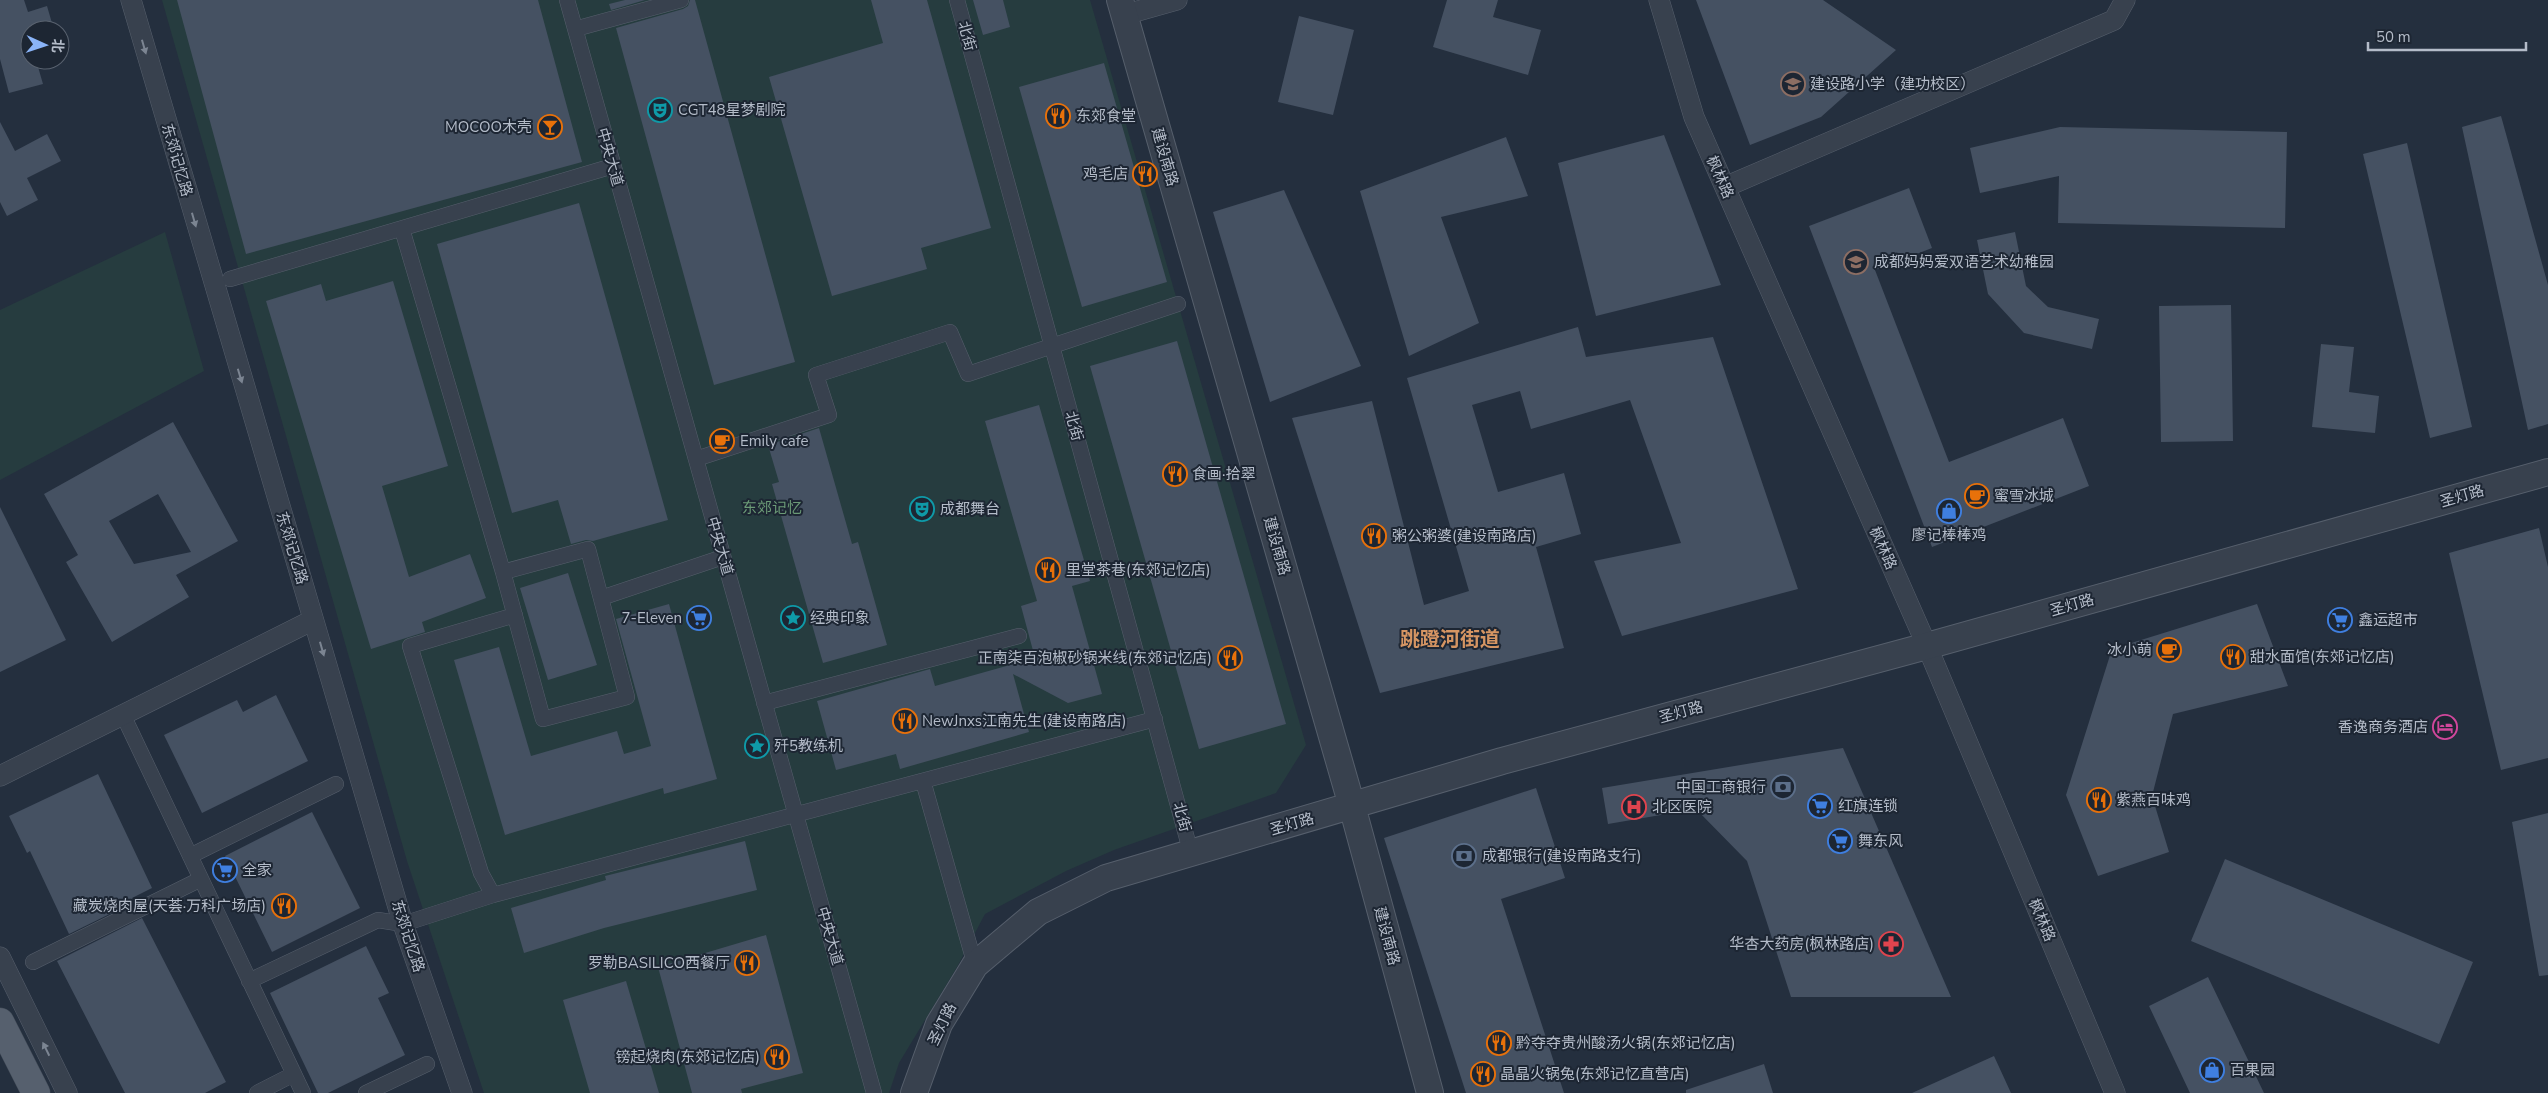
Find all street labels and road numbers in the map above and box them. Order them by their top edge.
street label: 北街 [953,19,981,53]
street label: 东郊记忆路 [157,121,197,199]
street label: 中央大道 [592,125,628,189]
street label: 建设南路 [1147,125,1183,189]
street label: 枫林路 [1702,152,1738,202]
street label: 北街 [1060,409,1088,443]
street label: 圣灯路 [2438,480,2486,512]
street label: 东郊记忆路 [271,509,313,587]
street label: 中央大道 [702,514,738,578]
street label: 建设南路 [1259,514,1295,578]
street label: 枫林路 [1865,523,1901,573]
street label: 圣灯路 [2048,589,2096,621]
street label: 圣灯路 [1657,697,1705,727]
street label: 北街 [1168,800,1196,834]
street label: 圣灯路 [1268,808,1316,840]
street label: 枫林路 [2024,895,2060,945]
street label: 东郊记忆路 [387,897,429,975]
street label: 中央大道 [812,904,848,968]
street label: 建设南路 [1370,904,1404,968]
street label: 圣灯路 [923,999,961,1049]

